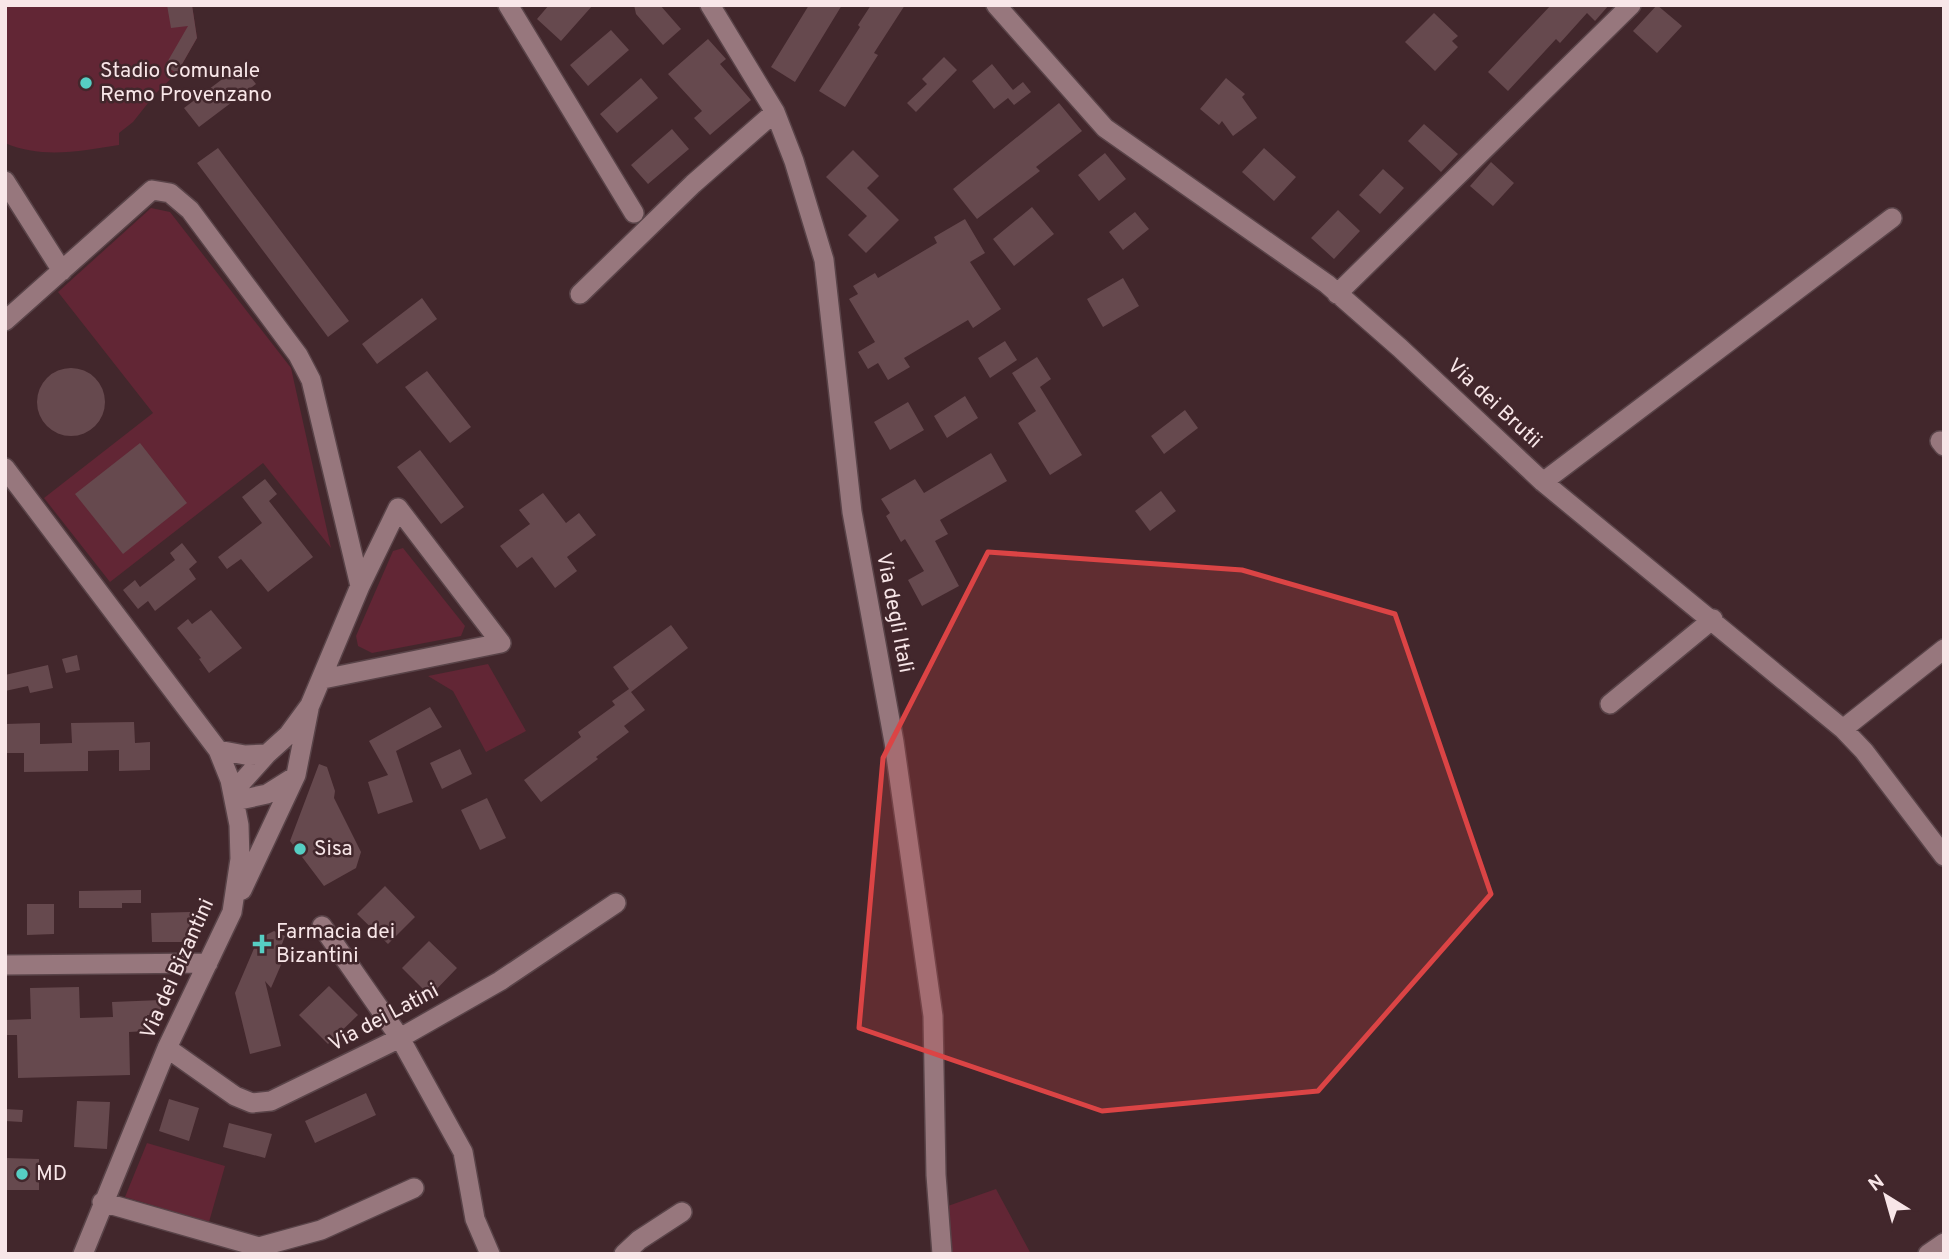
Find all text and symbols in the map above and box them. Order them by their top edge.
place label: Stadio Comunale Remo Provenzano [100,58,272,109]
marker: Stadio Comunale Remo Provenzano [78,75,94,91]
street label: Via dei Brutii [1441,353,1547,455]
street label: Via degli Itali [869,551,919,675]
place label: Sisa [314,836,353,863]
marker: Sisa [292,841,308,857]
street label: Via dei Bizantini [135,895,221,1043]
place label: Farmacia dei Bizantini [276,919,395,970]
marker: Farmacia dei Bizantini [254,936,270,952]
street label: Via dei Latini [324,978,444,1058]
place label: MD [36,1161,67,1188]
north arrow [1851,1161,1921,1231]
marker: MD [14,1166,30,1182]
text: N [1864,1170,1890,1198]

